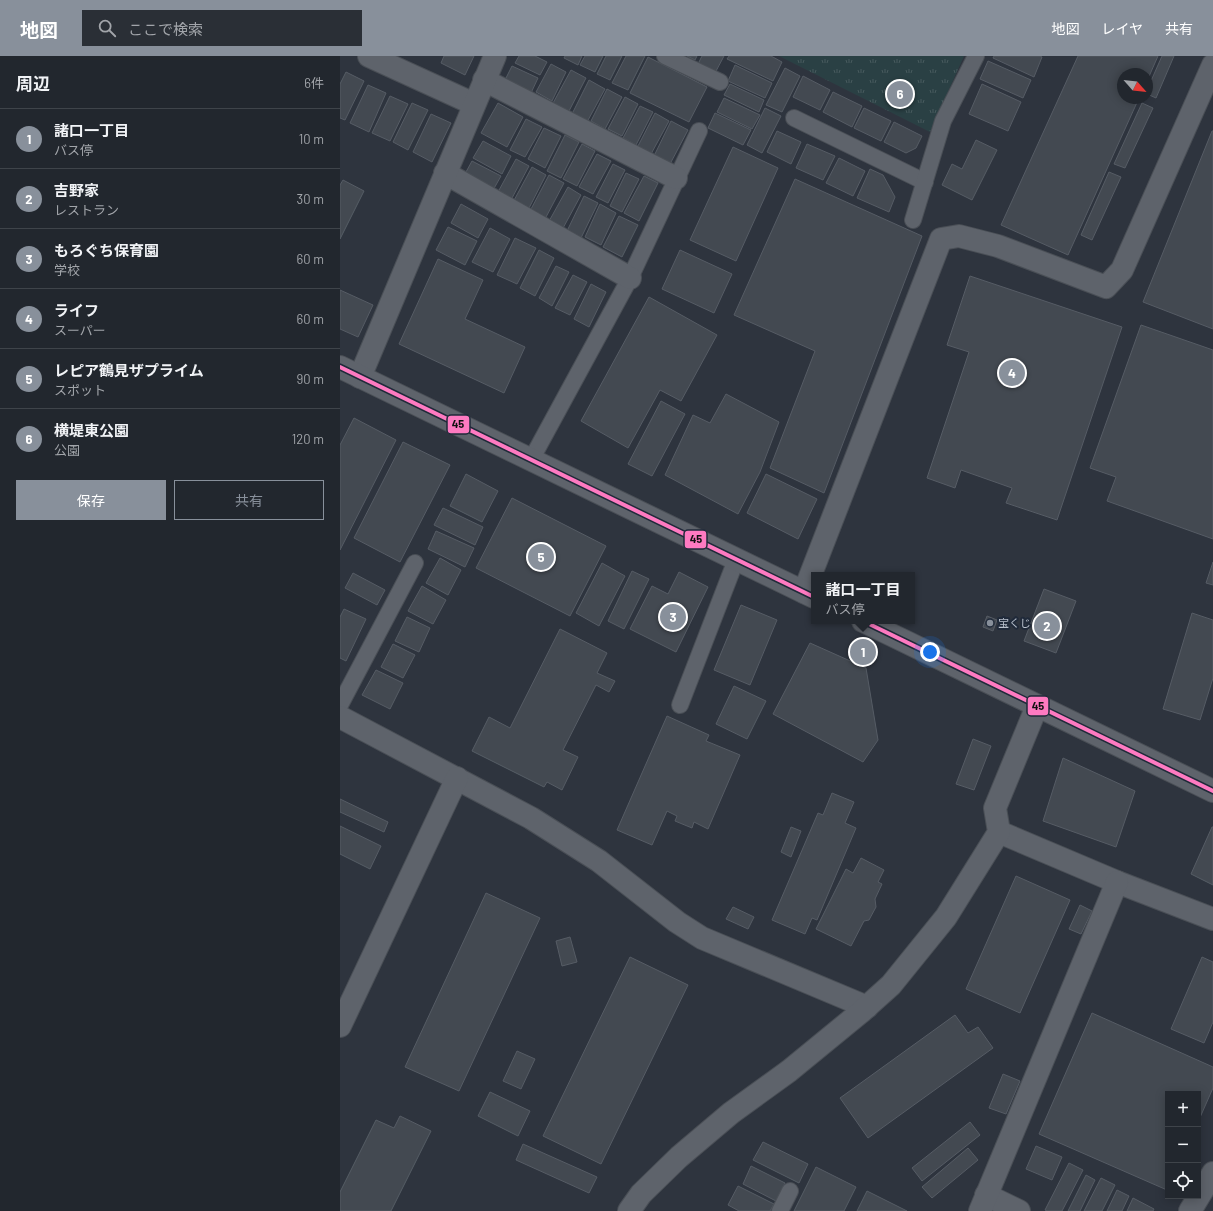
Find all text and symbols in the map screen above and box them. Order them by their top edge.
search box [82,10,362,46]
icon: search [96,17,118,39]
text: 地図 [20,18,58,41]
text: ここで検索 [128,20,203,38]
text: 地図 [1051,20,1079,37]
text: レイヤ [1101,20,1143,37]
text: 共有 [1165,20,1193,37]
north arrow [1117,68,1153,104]
text: 周辺 [16,73,50,93]
text: 6件 [304,75,324,91]
pin: 6 [887,79,913,109]
text: 諸口一丁目 [54,121,129,139]
text: 1 [27,131,31,147]
text: 10 m [299,131,324,147]
text: バス停 [54,142,93,158]
text: 吉野家 [54,181,99,199]
text: 2 [25,191,33,207]
text: 30 m [297,191,324,207]
text: レストラン [54,202,119,218]
text: もろぐち保育園 [54,241,159,259]
text: 3 [25,251,33,267]
text: 60 m [297,251,324,267]
text: 学校 [54,262,80,278]
text: ライフ [54,301,99,319]
text: 4 [25,311,33,327]
text: 60 m [297,311,324,327]
text: スーパー [54,322,106,338]
pin: 4 [999,358,1025,388]
text: レピア鶴見ザプライム [54,361,204,379]
text: 5 [25,371,33,387]
text: 90 m [297,371,324,387]
text: スポット [54,382,106,398]
line badge: 45 [447,415,470,434]
text: 45 [452,417,464,430]
text: 横堤東公園 [54,421,129,439]
text: 6 [26,431,32,447]
text: 120 m [292,431,324,447]
text: 公園 [54,442,80,458]
button: 保存 [16,480,166,520]
button: 共有 [174,480,324,520]
line badge: 45 [684,530,707,549]
text: 45 [690,532,702,545]
pin: 5 [528,542,554,572]
popup [811,572,915,624]
text: 諸口一丁目 [825,580,901,598]
text: バス停 [825,601,865,617]
pin: 3 [660,602,686,632]
pin: 2 [1034,611,1060,641]
place label: 宝くじ [998,616,1031,629]
marker: 宝くじ [985,618,995,628]
pin: 1 [850,637,876,667]
your location [920,642,940,662]
line badge: 45 [1027,696,1049,716]
text: 45 [1032,699,1044,712]
map controls [1165,1091,1201,1199]
button: + [1165,1091,1201,1127]
button: − [1165,1127,1201,1163]
button: locate [1165,1163,1201,1199]

